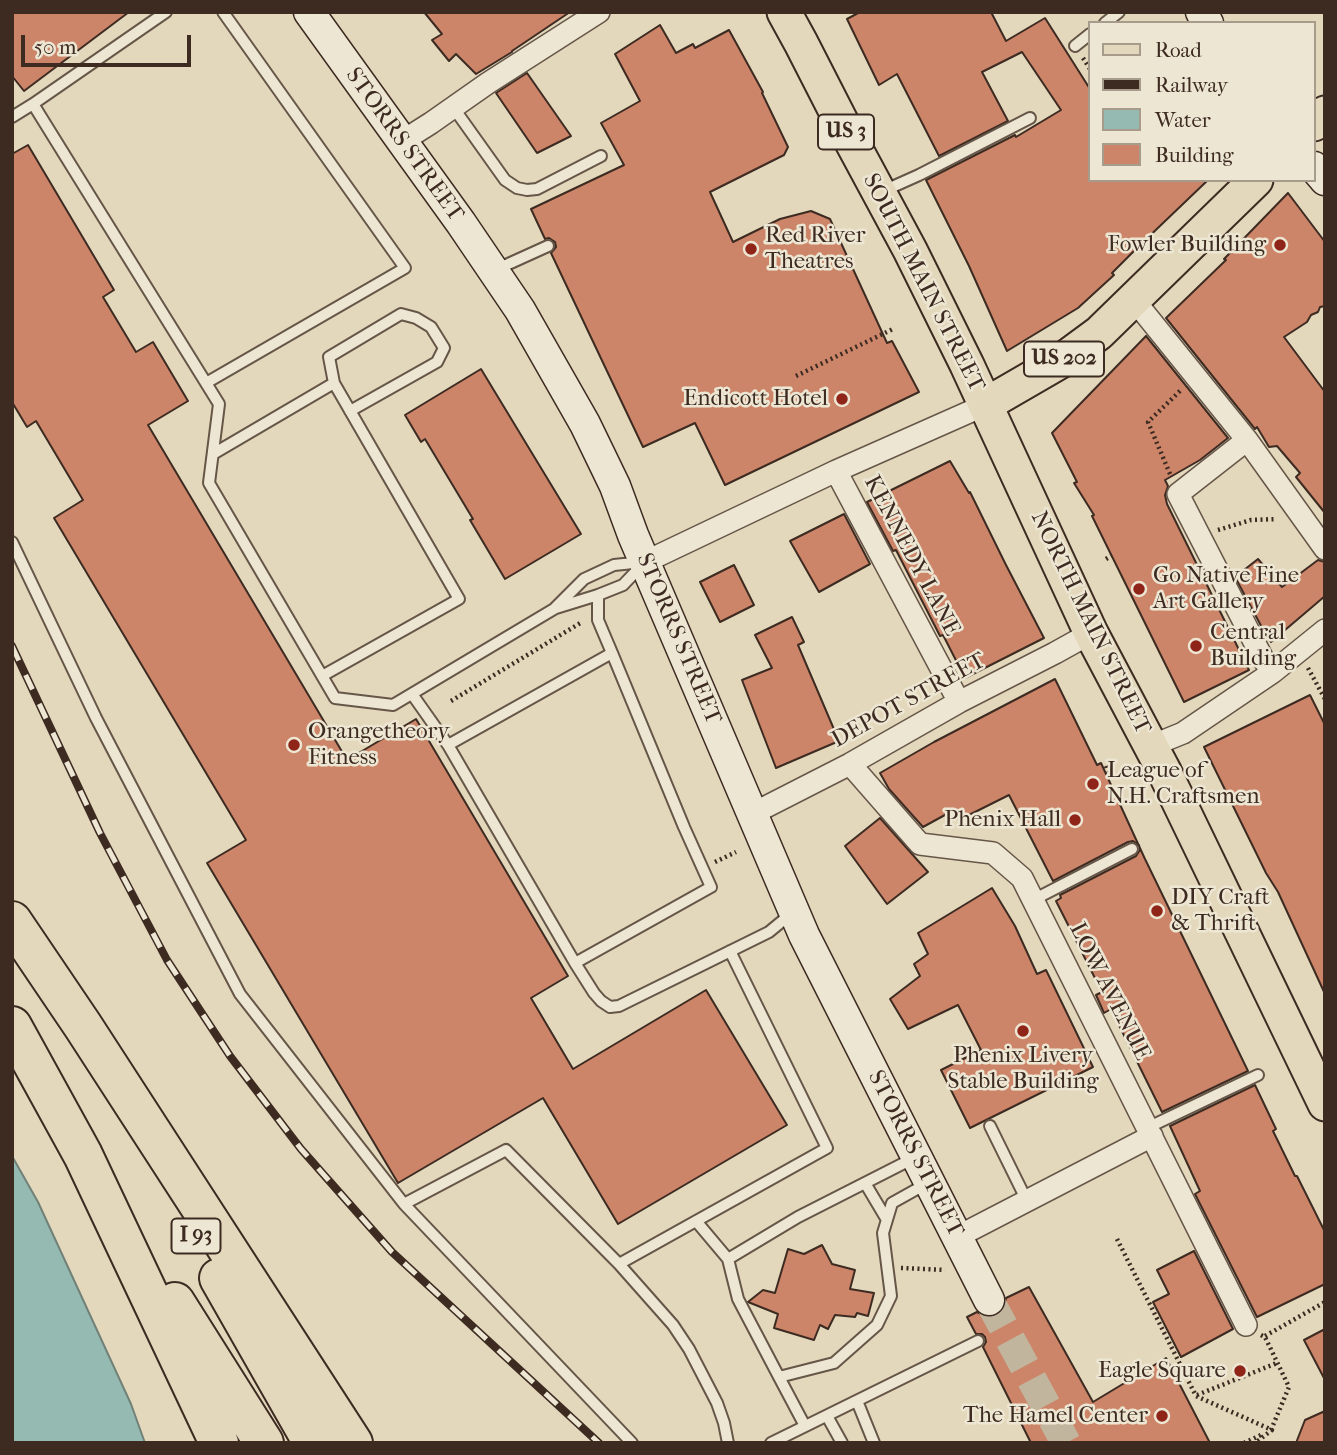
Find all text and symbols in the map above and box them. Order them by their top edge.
scale bar [24,21,194,65]
legend [1088,21,1316,182]
text: 50 m [34,35,77,59]
text: Road [1155,38,1202,62]
street label: STORRS STREET [339,63,469,227]
text: Railway [1155,73,1228,97]
text: Water [1155,108,1211,132]
road number: US 3 [818,114,874,150]
text: Building [1155,143,1233,167]
street label: SOUTH MAIN STREET [856,169,990,397]
place label: Red River Theatres [765,222,866,276]
place label: Fowler Building [1107,231,1266,259]
marker: Fowler Building [1272,237,1288,253]
marker: Red River Theatres [743,241,759,257]
road number: US 202 [1024,342,1104,376]
place label: Endicott Hotel [683,385,828,413]
marker: Endicott Hotel [834,391,850,407]
street label: KENNEDY LANE [857,471,965,641]
street label: NORTH MAIN STREET [1024,507,1156,739]
street label: STORRS STREET [630,549,726,729]
place label: Go Native Fine Art Gallery [1153,562,1299,616]
marker: Go Native Fine Art Gallery [1131,581,1147,597]
place label: Central Building [1210,619,1296,673]
marker: Central Building [1188,638,1204,654]
street label: DEPOT STREET [827,647,991,755]
place label: Orangetheory Fitness [308,718,450,772]
marker: Orangetheory Fitness [286,737,302,753]
place label: League of N.H. Craftsmen [1107,757,1260,811]
marker: League of N.H. Craftsmen [1085,776,1101,792]
place label: Phenix Hall [944,806,1061,834]
marker: Phenix Hall [1067,812,1083,828]
place label: DIY Craft & Thrift [1171,884,1270,938]
marker: DIY Craft & Thrift [1149,903,1165,919]
street label: LOW AVENUE [1062,919,1156,1065]
marker: Phenix Livery Stable Building [1015,1023,1031,1039]
place label: Phenix Livery Stable Building [948,1042,1098,1096]
street label: STORRS STREET [861,1066,969,1242]
road number: I 93 [172,1218,220,1254]
place label: Eagle Square [1098,1357,1226,1385]
marker: Eagle Square [1232,1363,1248,1379]
place label: The Hamel Center [963,1402,1148,1430]
marker: The Hamel Center [1154,1408,1170,1424]

